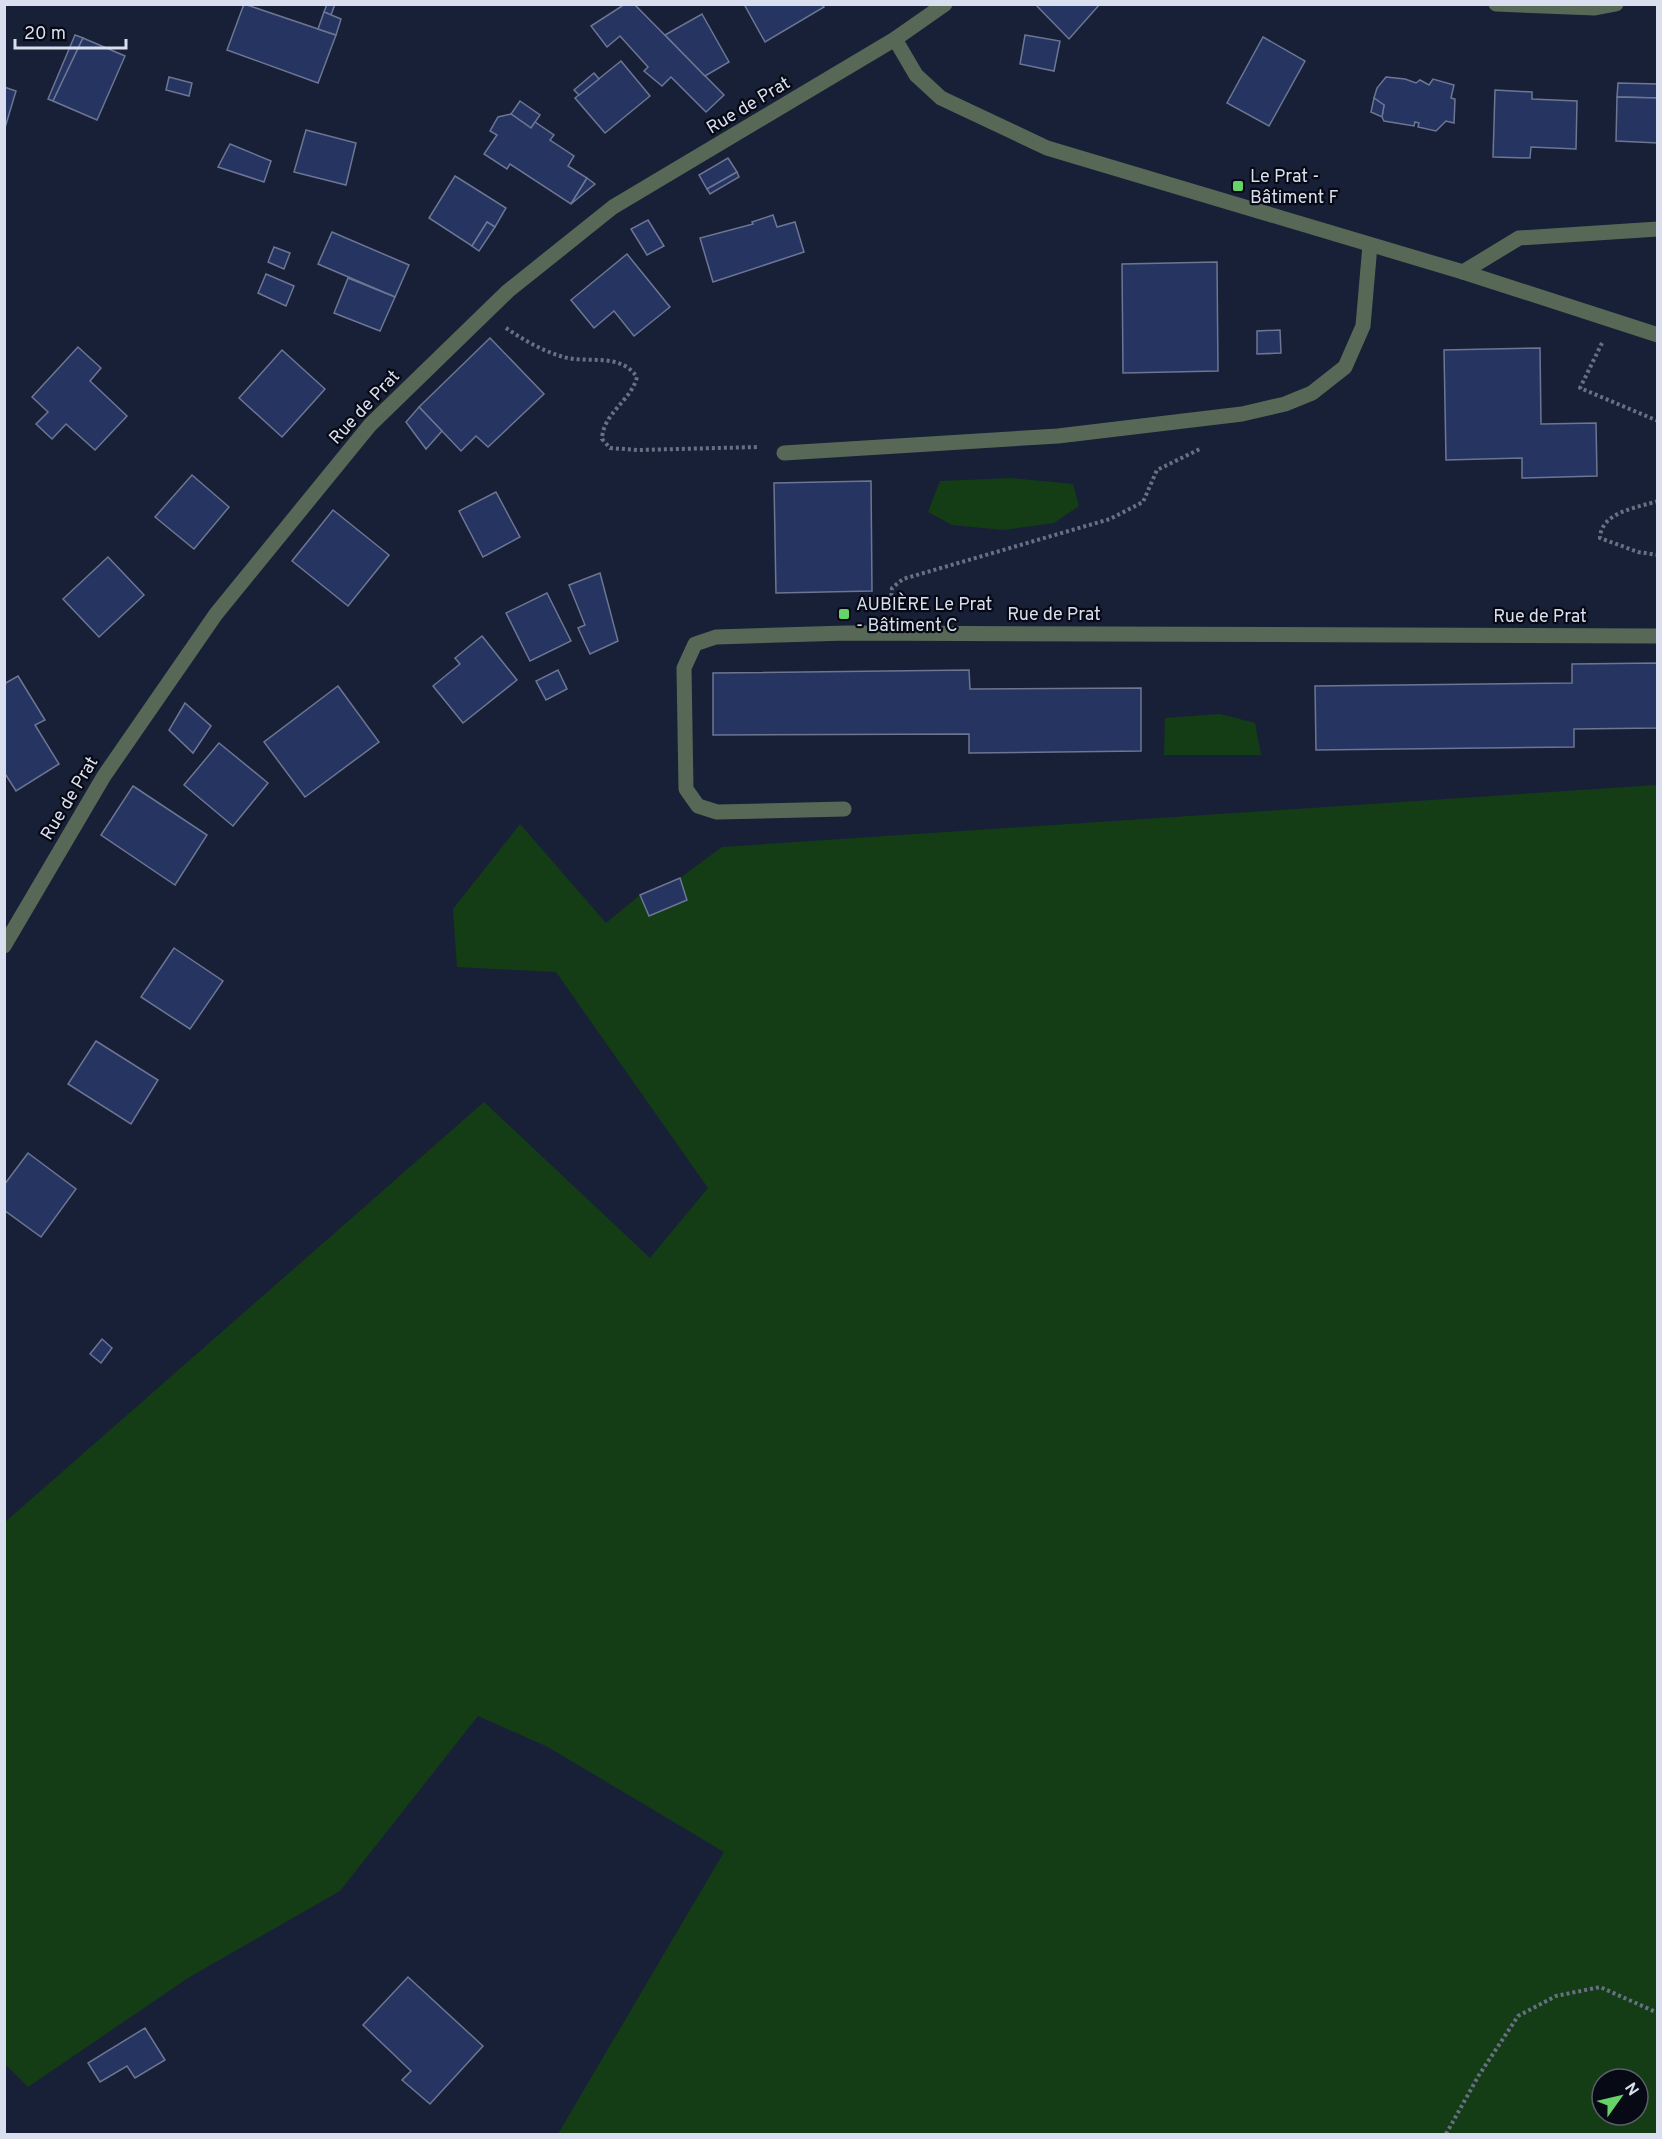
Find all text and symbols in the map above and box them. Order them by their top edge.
scale bar [15,12,126,50]
text: 20 m [24,23,66,46]
street label: Rue de Prat [703,72,795,140]
place label: Le Prat - Bâtiment F [1250,166,1339,210]
marker: Le Prat - Bâtiment F [1231,179,1245,193]
street label: Rue de Prat [325,366,405,450]
place label: AUBIÈRE Le Prat - Bâtiment C [856,592,992,638]
street label: Rue de Prat [1007,604,1101,627]
street label: Rue de Prat [1493,606,1587,629]
marker: AUBIÈRE Le Prat - Bâtiment C [837,607,851,621]
street label: Rue de Prat [36,753,104,845]
north arrow [1590,2067,1650,2127]
text: N [1619,2079,1642,2100]

